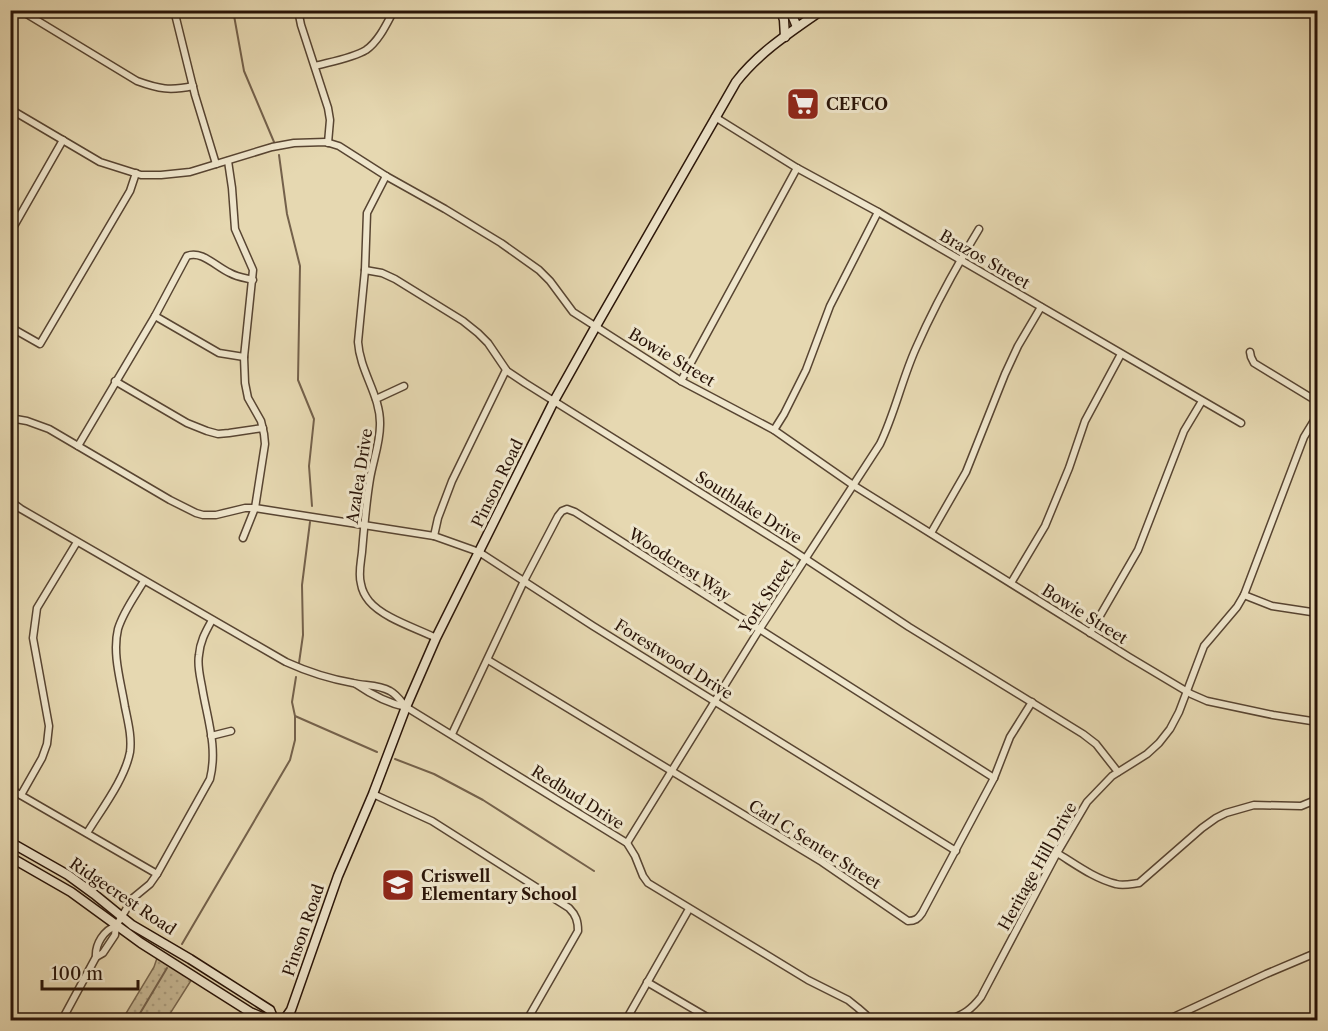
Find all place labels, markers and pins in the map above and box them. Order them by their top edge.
supermarket icon: CEFCO [785,86,821,122]
place label: CEFCO [826,94,888,114]
place label: Criswell Elementary School [421,866,577,904]
school or university icon: Criswell Elementary School [380,867,416,903]

